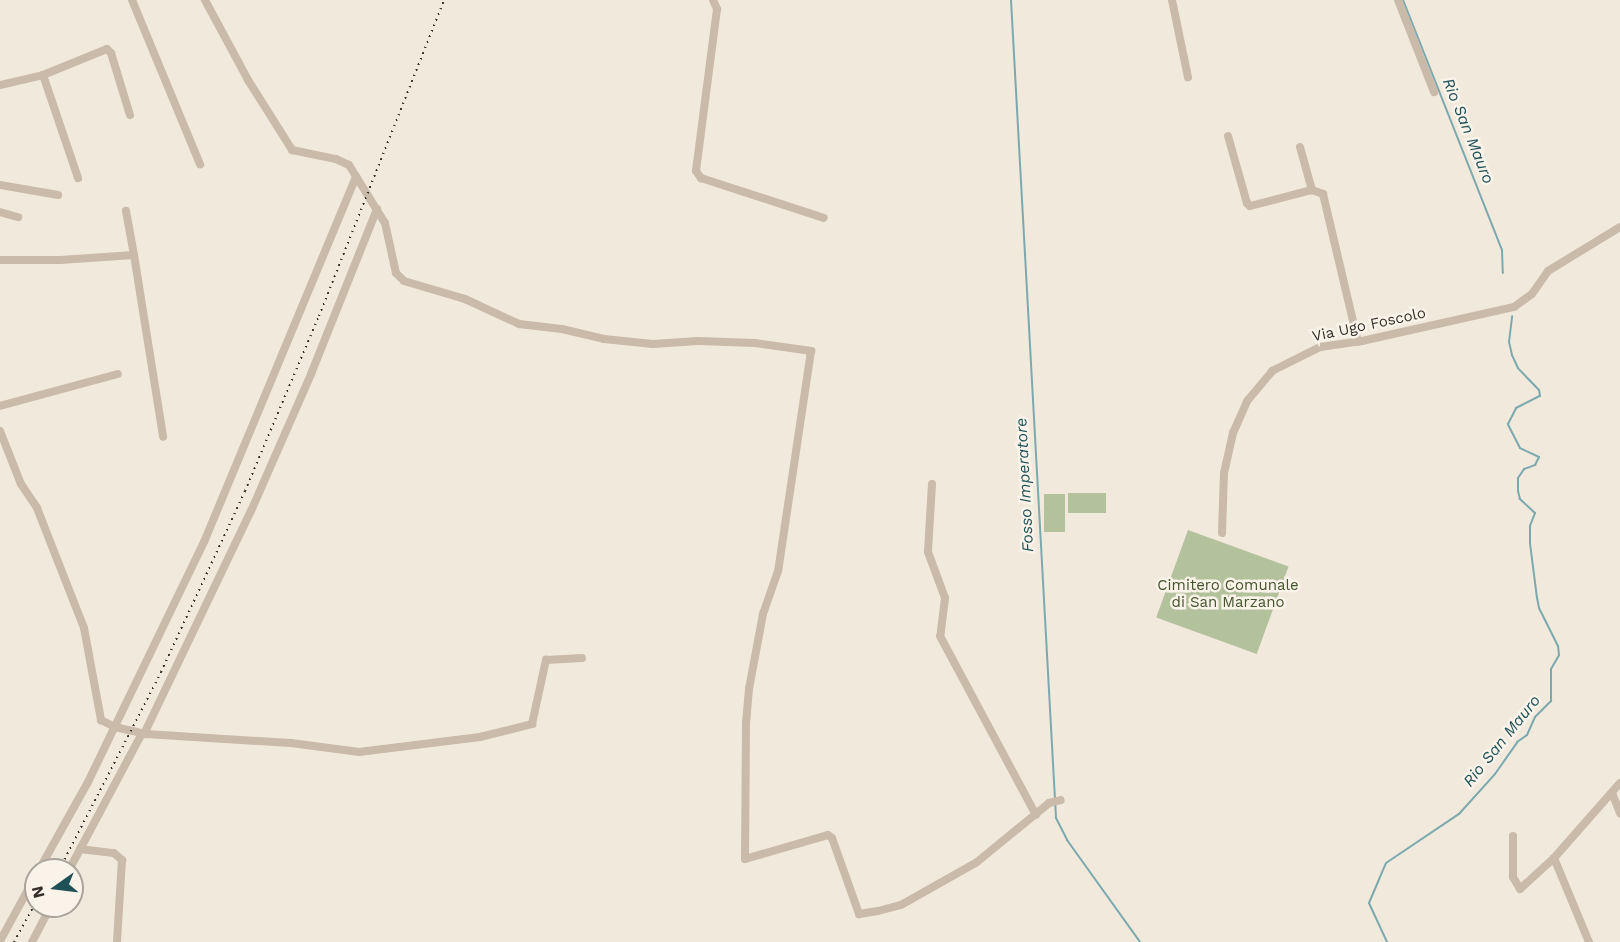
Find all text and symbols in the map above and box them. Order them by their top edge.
water label: Rio San Mauro [1438,75,1498,187]
street label: Via Ugo Foscolo [1310,304,1428,346]
water label: Fosso Imperatore [1012,417,1038,553]
park label: Cimitero Comunale di San Marzano [1157,576,1299,611]
water label: Rio San Mauro [1459,691,1545,791]
north arrow [24,858,84,918]
text: N [27,884,49,900]

